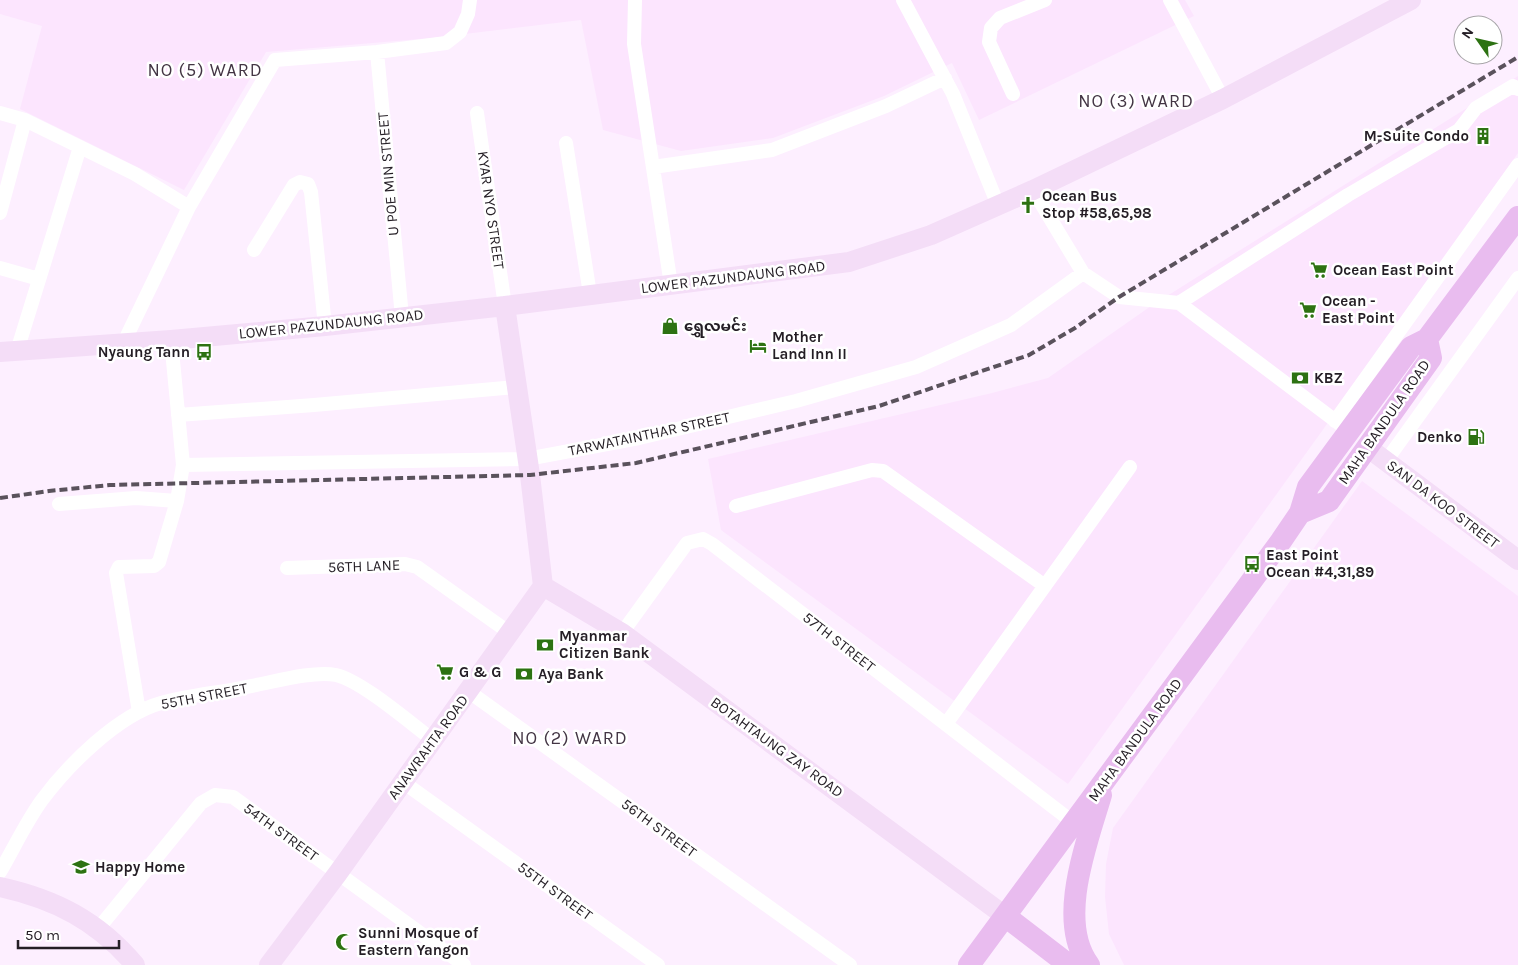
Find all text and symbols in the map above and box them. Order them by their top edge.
north arrow [1453,15,1503,65]
text: N [1458,24,1477,42]
district label: NO (5) WARD [147,59,263,81]
district label: NO (3) WARD [1078,90,1194,112]
street label: U POE MIN STREET [374,111,402,237]
building icon: M-Suite Condo [1473,126,1493,146]
place label: M-Suite Condo [1364,127,1469,145]
street label: KYAR NYO STREET [474,150,508,271]
place label: Ocean Bus Stop #58,65,98 [1042,187,1152,222]
church icon: Ocean Bus Stop #58,65,98 [1018,195,1038,215]
street label: LOWER PAZUNDAUNG ROAD [640,257,826,297]
supermarket icon: Ocean East Point [1309,260,1329,280]
place label: Ocean East Point [1333,261,1454,279]
place label: Ocean - East Point [1322,292,1395,327]
supermarket icon: Ocean - East Point [1298,300,1318,320]
street label: LOWER PAZUNDAUNG ROAD [238,305,424,343]
shop icon: ရွှေလမင်း [660,316,680,336]
place label: ရွှေလမင်း [684,316,747,338]
place label: Mother Land Inn II [772,328,847,363]
hotel icon: Mother Land Inn II [748,336,768,356]
bus stop icon: Nyaung Tann [194,342,214,362]
place label: Nyaung Tann [98,343,190,361]
street label: MAHA BANDULA ROAD [1334,356,1434,488]
bank icon: KBZ [1290,368,1310,388]
place label: KBZ [1314,369,1343,387]
street label: TARWATAINTHAR STREET [567,408,732,460]
fuel station icon: Denko [1466,427,1486,447]
place label: Denko [1417,428,1462,446]
street label: SAN DA KOO STREET [1383,456,1503,552]
place label: East Point Ocean #4,31,89 [1266,546,1374,581]
bus stop icon: East Point Ocean #4,31,89 [1242,554,1262,574]
street label: 56TH LANE [327,556,401,576]
street label: 57TH STREET [799,608,879,676]
place label: Myanmar Citizen Bank [559,627,650,662]
bank icon: Myanmar Citizen Bank [535,635,555,655]
supermarket icon: G & G [435,662,455,682]
place label: G & G [459,663,501,681]
bank icon: Aya Bank [514,664,534,684]
place label: Aya Bank [538,665,604,683]
street label: MAHA BANDULA ROAD [1084,675,1186,805]
street label: 55TH STREET [159,679,249,713]
street label: ANAWRAHTA ROAD [384,691,472,803]
street label: BOTAHTAUNG ZAY ROAD [707,693,847,801]
district label: NO (2) WARD [512,727,628,749]
street label: 56TH STREET [618,795,700,862]
street label: 54TH STREET [240,799,322,865]
school or university icon: Happy Home [71,857,91,877]
place label: Happy Home [95,858,185,876]
street label: 55TH STREET [514,858,596,924]
scale bar [18,918,119,950]
place label: Sunni Mosque of Eastern Yangon [358,924,479,959]
text: 50 m [25,926,60,944]
mosque icon: Sunni Mosque of Eastern Yangon [334,932,354,952]

